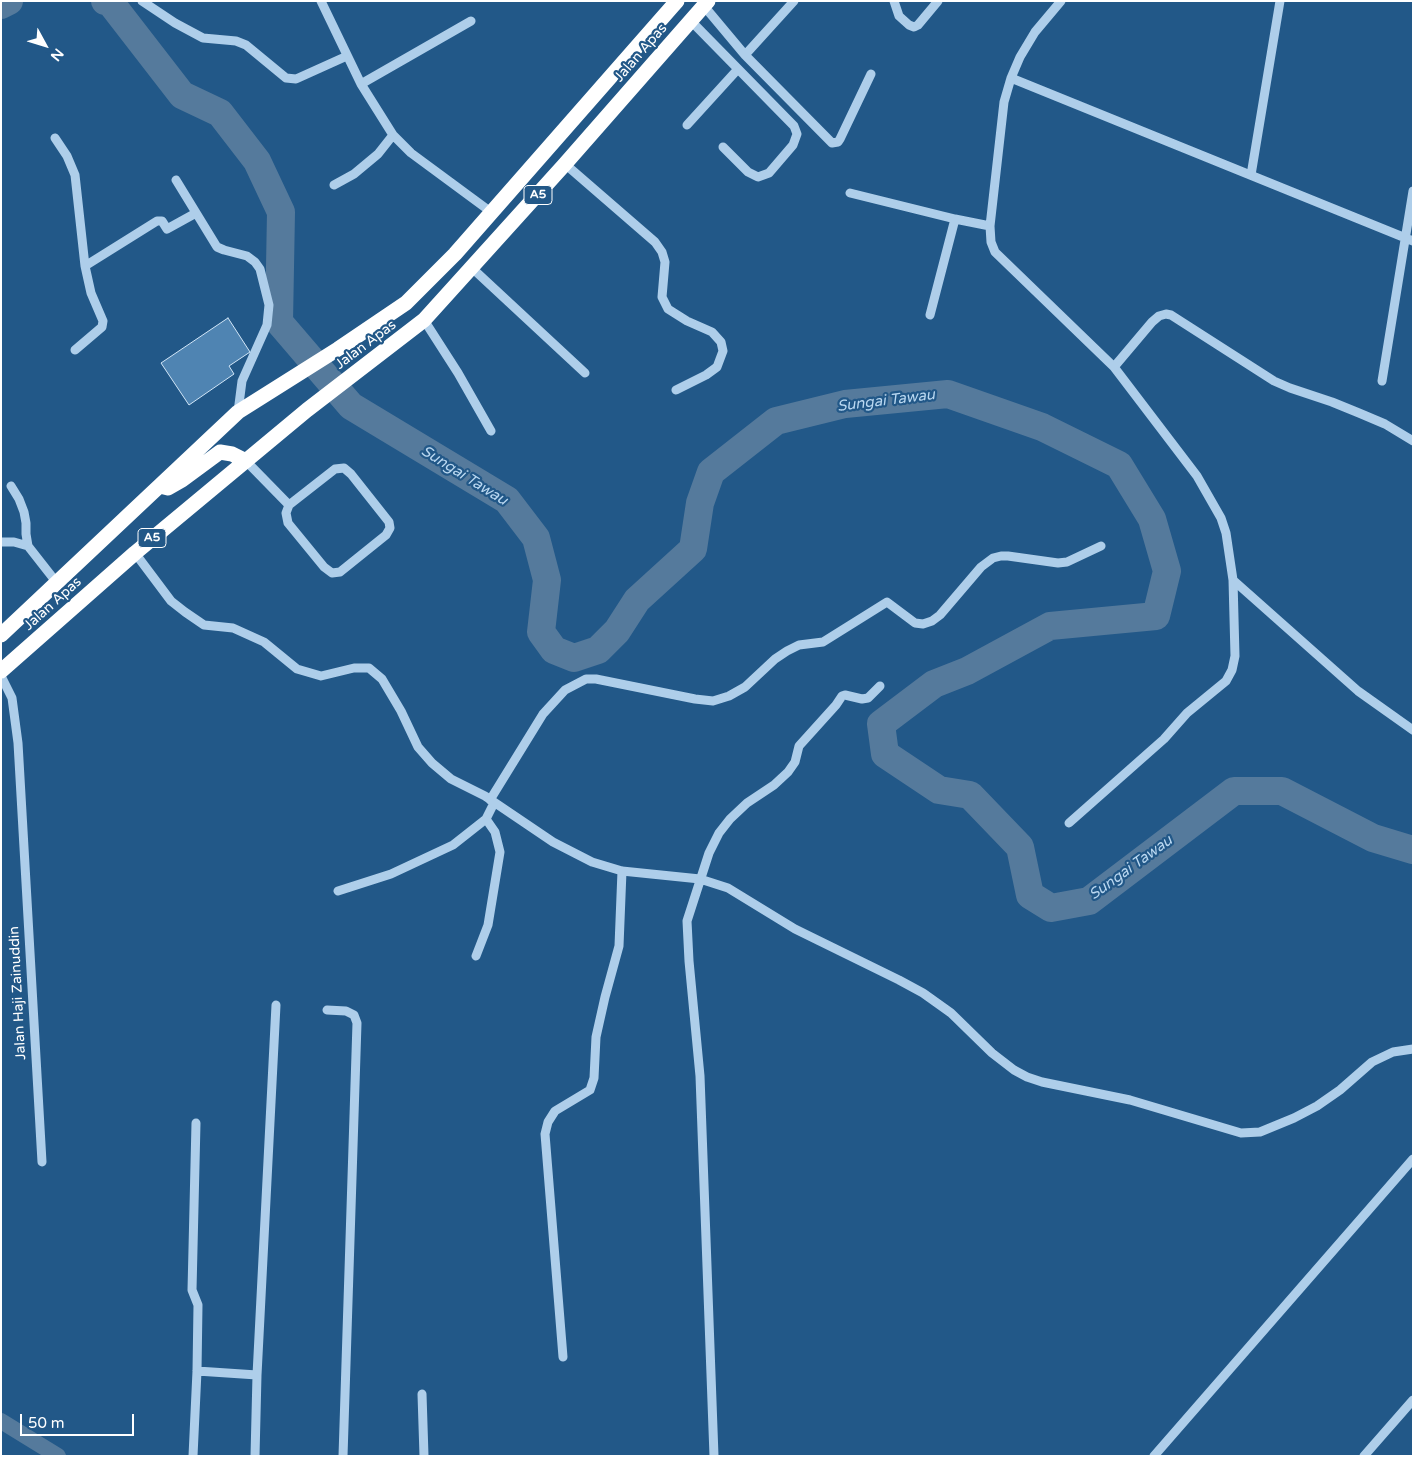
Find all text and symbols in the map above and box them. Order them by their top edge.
north arrow [20,20,70,70]
street label: Jalan Apas [611,20,671,86]
text: N [47,45,67,64]
road number: A5 [524,186,552,204]
street label: Jalan Apas [332,317,400,373]
water label: Sungai Tawau [836,386,936,416]
water label: Sungai Tawau [417,442,511,510]
road number: A5 [138,528,166,548]
street label: Jalan Apas [21,574,85,634]
water label: Sungai Tawau [1086,832,1176,904]
street label: Jalan Haji Zainuddin [6,926,30,1060]
scale bar [22,1404,136,1436]
text: 50 m [28,1414,65,1432]

